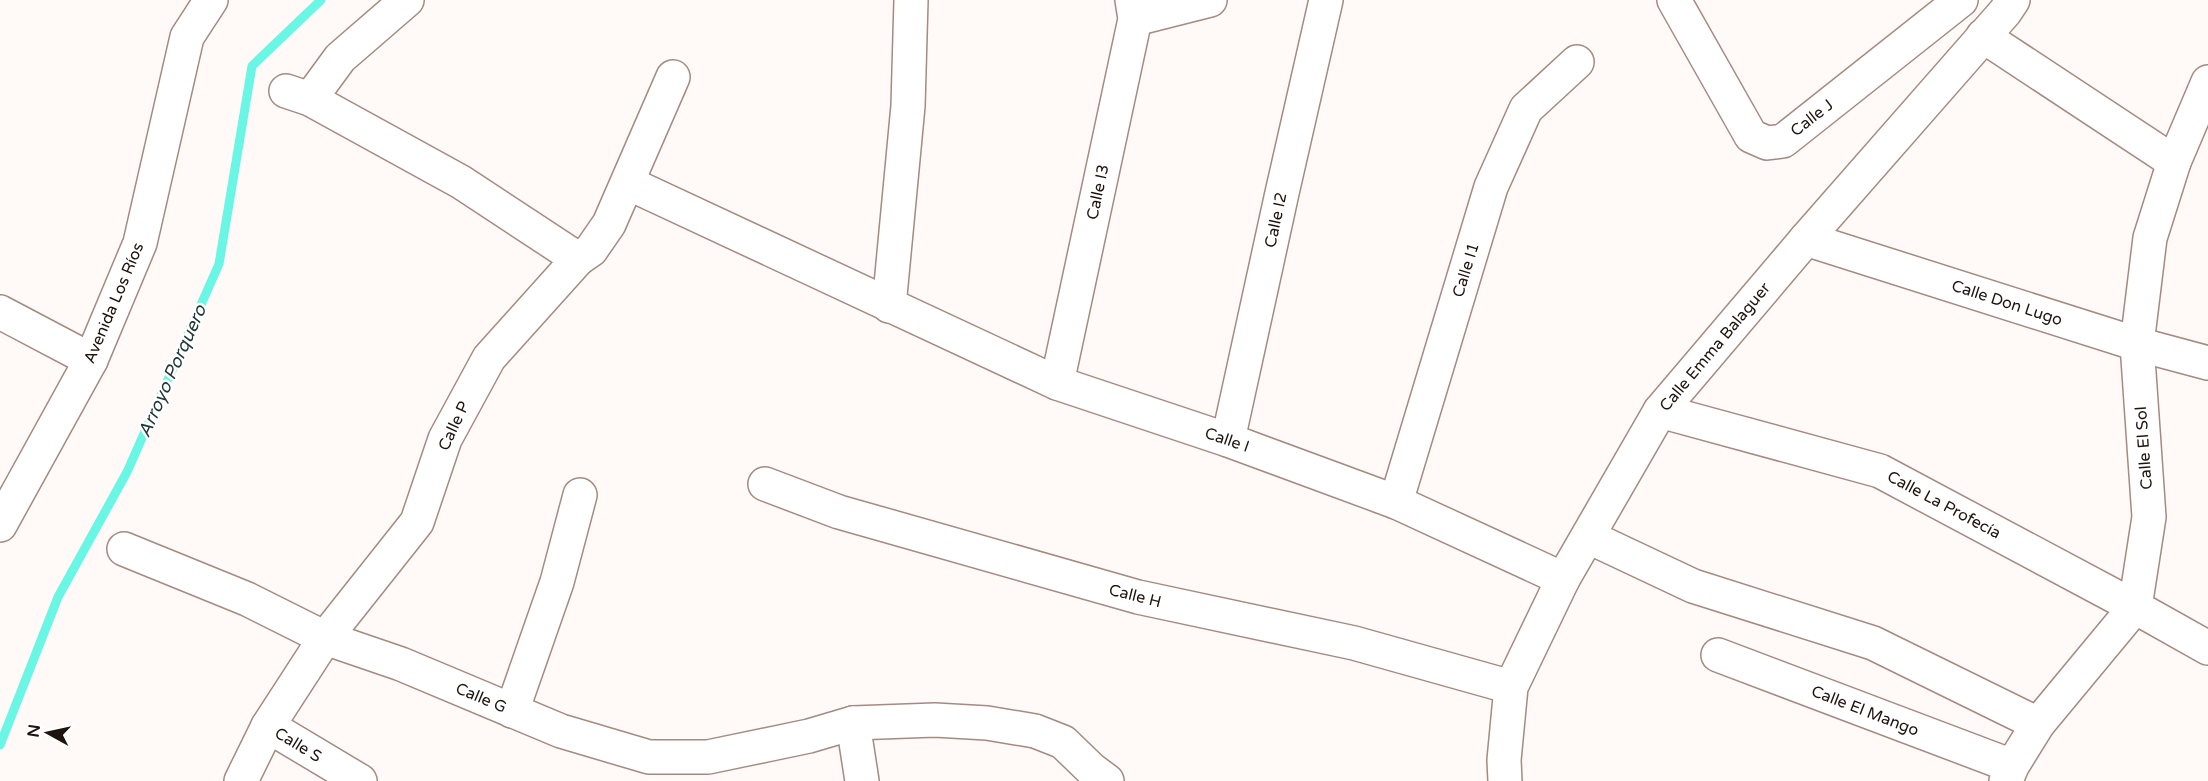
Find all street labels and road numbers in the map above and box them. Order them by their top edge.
street label: Calle J [1787,95,1837,141]
street label: Calle I3 [1082,163,1114,221]
street label: Calle I2 [1260,191,1292,249]
street label: Avenida Los Ríos [80,240,148,366]
street label: Calle I1 [1448,240,1484,300]
street label: Calle Don Lugo [1949,276,2065,330]
street label: Calle Emma Balaguer [1655,278,1775,415]
street label: Calle P [434,398,474,454]
street label: Calle El Sol [2131,406,2157,490]
street label: Calle I [1202,423,1252,457]
street label: Calle La Profecía [1884,467,2004,543]
street label: Calle H [1107,580,1163,612]
street label: Calle G [453,678,509,718]
street label: Calle El Mango [1808,681,1922,741]
street label: Calle S [271,723,325,767]

